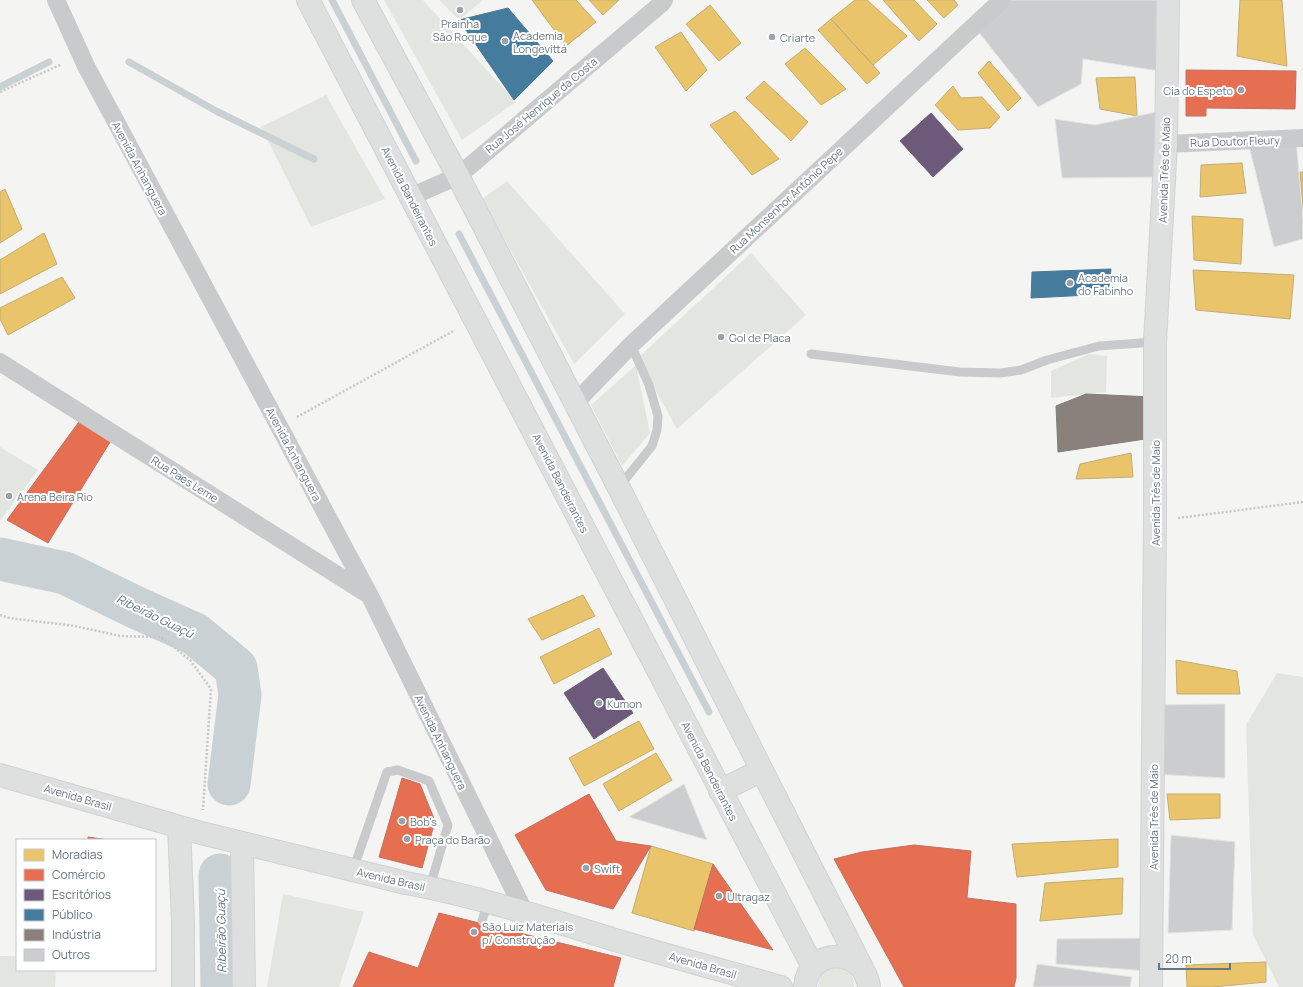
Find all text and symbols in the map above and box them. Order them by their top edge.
marker: Prainha São Roque [455,5,465,15]
place label: Prainha São Roque [433,16,488,44]
place label: Academia Longevittá [513,28,567,56]
place label: Criarte [780,30,816,45]
marker: Criarte [767,32,777,42]
marker: Academia Longevittá [500,36,510,46]
street label: Rua José Henrique da Costa [482,54,600,156]
place label: Cia do Espeto [1163,83,1233,98]
marker: Cia do Espeto [1236,85,1246,95]
street label: Avenida Três de Maio [1155,116,1173,223]
street label: Avenida Anhanguera [109,119,171,217]
street label: Rua Doutor Fleury [1190,132,1280,150]
street label: Rua Monsenhor António Pepe [726,143,846,257]
street label: Avenida Bandeirantes [378,144,442,248]
place label: Academia do Fabinho [1078,270,1134,298]
marker: Academia do Fabinho [1065,278,1075,288]
place label: Gol de Placa [729,330,791,345]
marker: Gol de Placa [716,332,726,342]
street label: Avenida Anhanguera [263,405,325,503]
street label: Avenida Bandeirantes [529,431,593,535]
street label: Avenida Três de Maio [1148,439,1163,546]
street label: Rua Paes Leme [149,452,222,506]
place label: Arena Beira Rio [17,489,93,504]
marker: Arena Beira Rio [4,491,14,501]
water label: Ribeirão Guaçú [114,590,197,642]
street label: Avenida Anhanguera [411,692,471,792]
place label: Kumon [607,696,642,711]
marker: Kumon [594,698,604,708]
street label: Avenida Bandeirantes [678,719,742,823]
street label: Avenida Três de Maio [1146,763,1161,870]
street label: Avenida Brasil [42,780,114,814]
place label: Bob's [410,814,437,829]
marker: Bob's [397,816,407,826]
place label: Praça do Barão [415,832,491,847]
marker: Praça do Barão [402,834,412,844]
legend [16,839,156,971]
text: Moradias [52,846,103,863]
place label: Swift [594,861,620,876]
marker: Swift [581,863,591,873]
street label: Avenida Brasil [355,864,427,894]
text: Comércio [52,866,105,883]
text: Escritórios [52,886,111,903]
water label: Ribeirão Guaçú [212,888,230,973]
place label: Ultragaz [727,889,770,904]
marker: Ultragaz [714,891,724,901]
text: Público [52,906,93,923]
place label: São Luiz Materiais p/ Construção [482,919,574,947]
text: Indústria [52,926,101,943]
marker: São Luiz Materiais p/ Construção [469,927,479,937]
scale bar [1159,945,1230,971]
text: Outros [52,946,90,963]
street label: Avenida Brasil [667,948,739,982]
text: 20 m [1165,950,1192,967]

